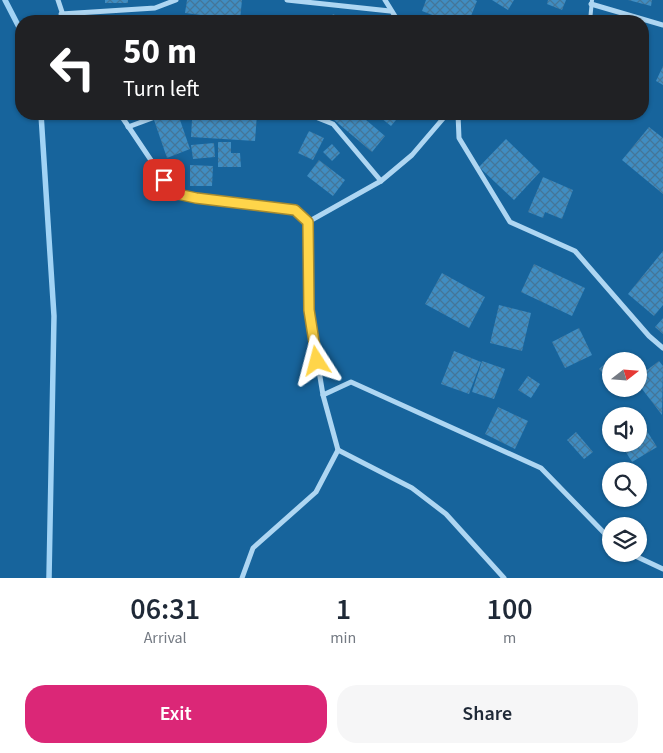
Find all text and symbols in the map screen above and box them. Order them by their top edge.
text: 50 m [123,27,197,77]
icon: left [40,35,105,100]
text: Turn left [123,73,199,105]
pin [143,159,185,201]
icon: arrive [150,166,178,194]
position arrow [290,334,342,386]
north arrow [602,352,648,398]
map controls [602,352,647,562]
button: sound [602,407,647,452]
button: search [602,462,647,507]
button: layers [602,517,647,562]
text: 06:31 [130,588,200,631]
text: 1 [336,588,351,631]
text: 100 [487,588,533,631]
text: Arrival [144,627,187,649]
text: min [330,627,356,649]
text: m [503,627,516,649]
button: Exit [25,685,327,743]
button: Share [337,685,638,743]

